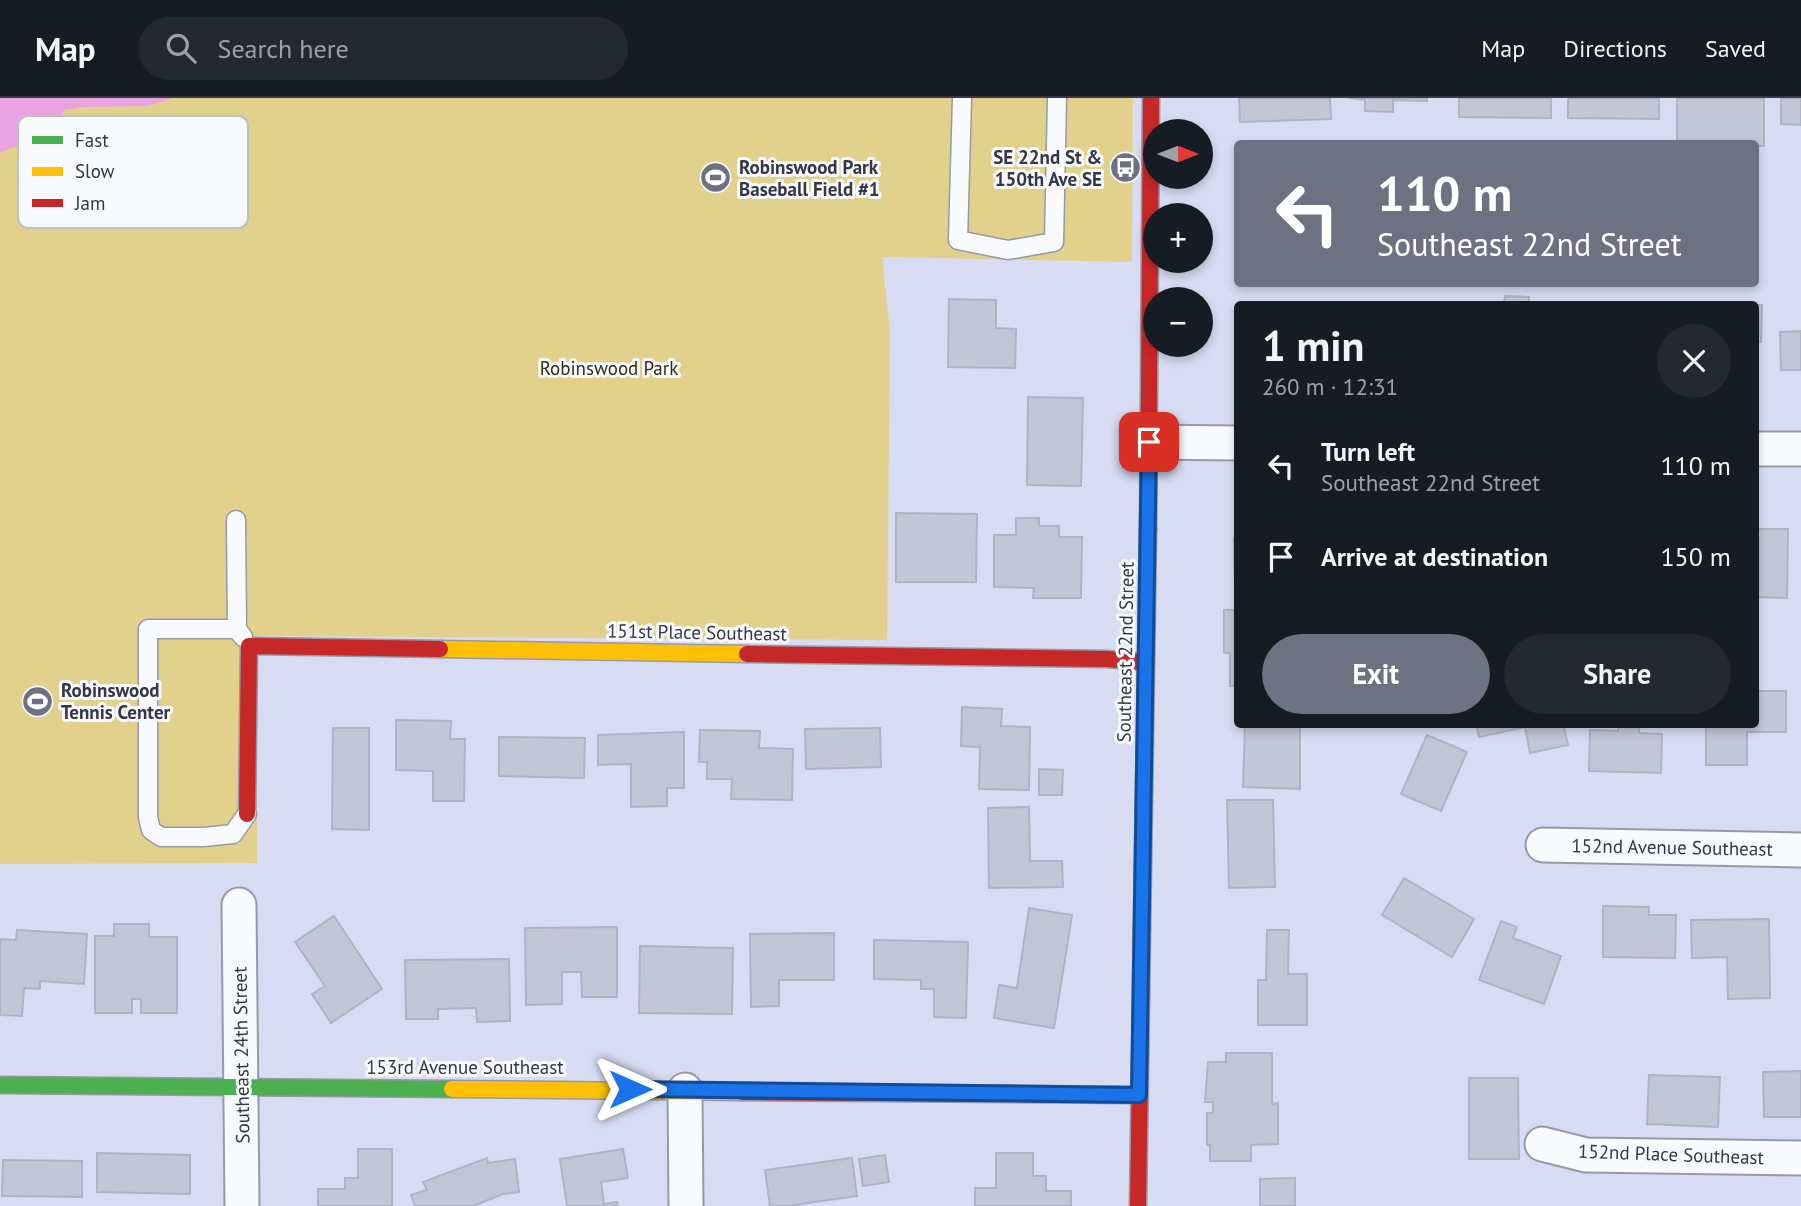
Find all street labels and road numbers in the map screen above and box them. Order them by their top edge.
street label: Southeast 22nd Street [1111,561,1139,743]
street label: 151st Place Southeast [607,618,788,646]
street label: 152nd Avenue Southeast [1571,833,1773,861]
street label: Southeast 24th Street [227,966,255,1144]
street label: 153rd Avenue Southeast [366,1055,564,1079]
street label: 152nd Place Southeast [1578,1139,1765,1169]

